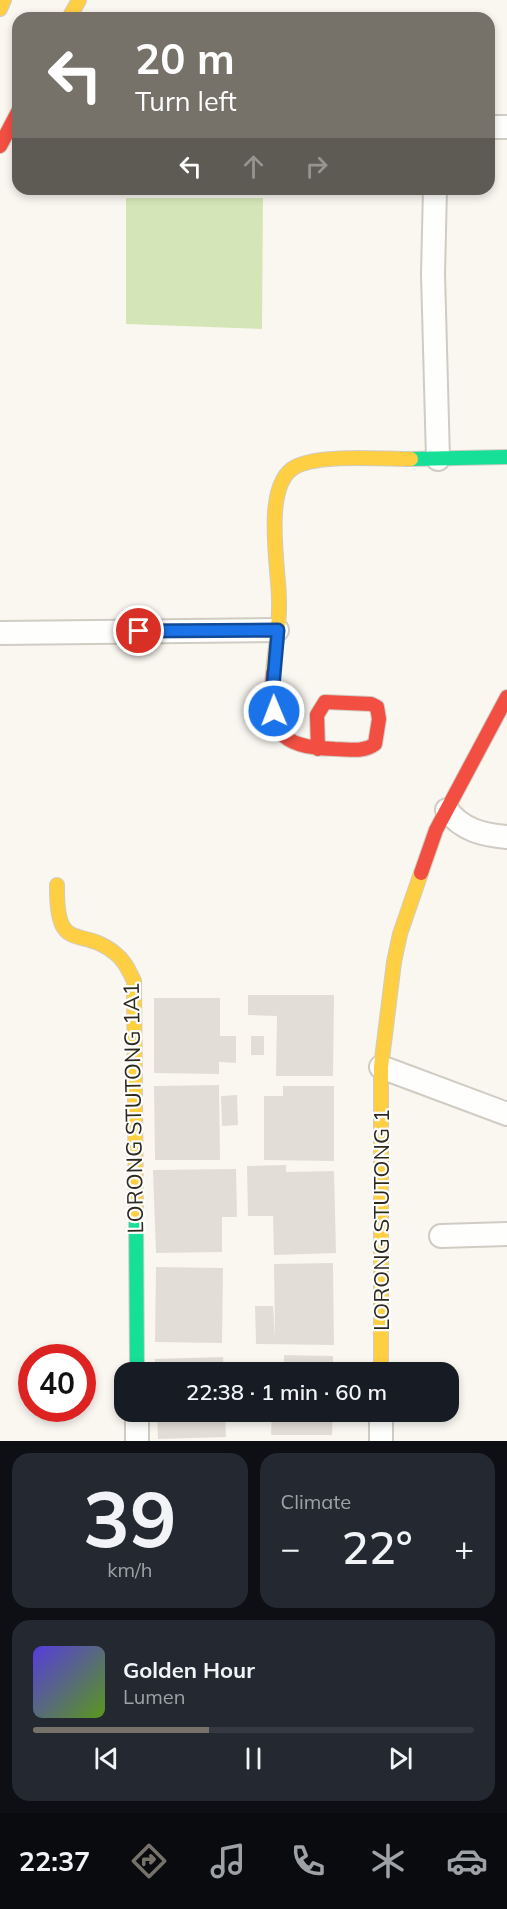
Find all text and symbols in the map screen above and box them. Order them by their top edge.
text: 20 m [135,32,235,85]
icon: left [36,36,114,114]
text: Turn left [135,84,237,118]
icon: left [174,150,207,183]
icon: ahead [237,150,270,183]
icon: right [300,150,333,183]
pin [113,605,164,656]
icon: arrive [122,614,155,647]
position arrow [242,679,306,743]
street label: LORONG STUTONG 1A1 [117,982,149,1234]
street label: LORONG STUTONG 1 [367,1109,395,1331]
speed limit sign: 40 [18,1344,96,1422]
text: 22:38 · 1 min · 60 m [186,1378,387,1406]
text: 39 [83,1469,177,1567]
text: Climate [281,1489,351,1514]
text: 22° [342,1519,413,1575]
text: − [281,1527,300,1568]
text: + [454,1527,474,1568]
text: km/h [107,1557,152,1582]
text: Golden Hour [123,1656,255,1684]
text: Lumen [123,1684,185,1709]
icon: previous [90,1742,123,1775]
icon: pause [237,1742,270,1775]
icon: next [384,1742,417,1775]
icon: directions [128,1840,170,1882]
icon: music [207,1840,249,1882]
icon: phone [287,1840,329,1882]
icon: climate [367,1840,409,1882]
icon: car [446,1840,488,1882]
text: 22:37 [19,1844,90,1878]

